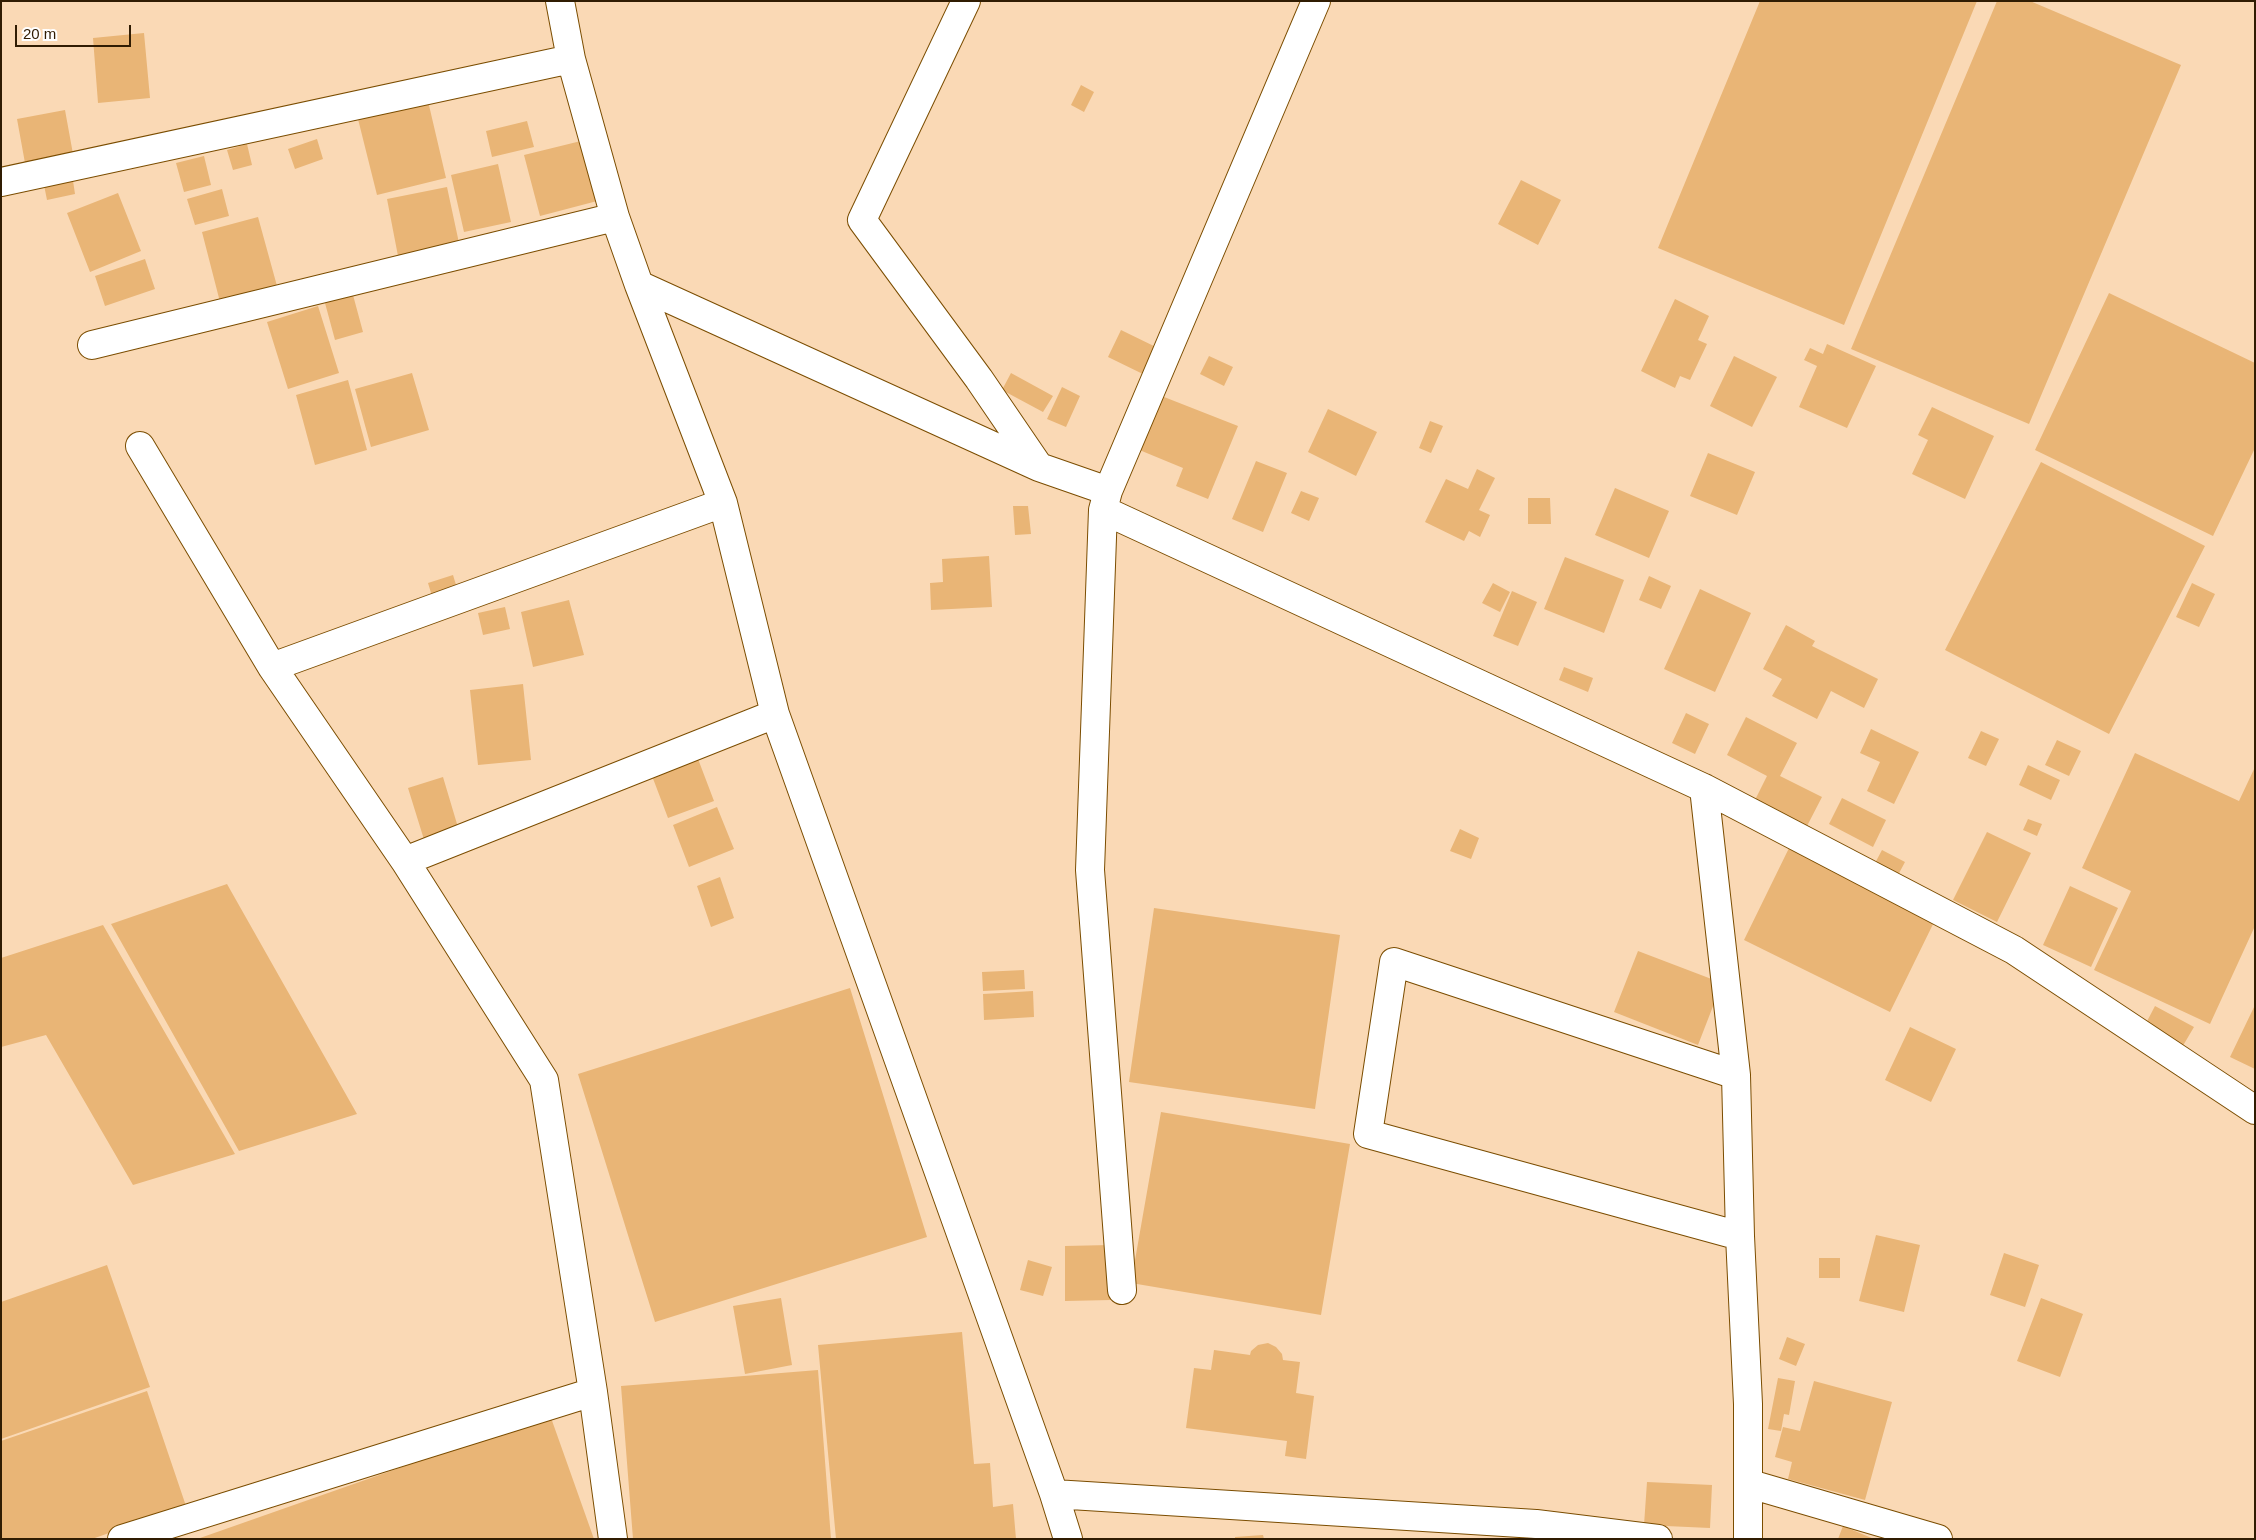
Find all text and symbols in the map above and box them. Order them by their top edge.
scale bar [18,15,134,47]
text: 20 m [23,25,56,42]

